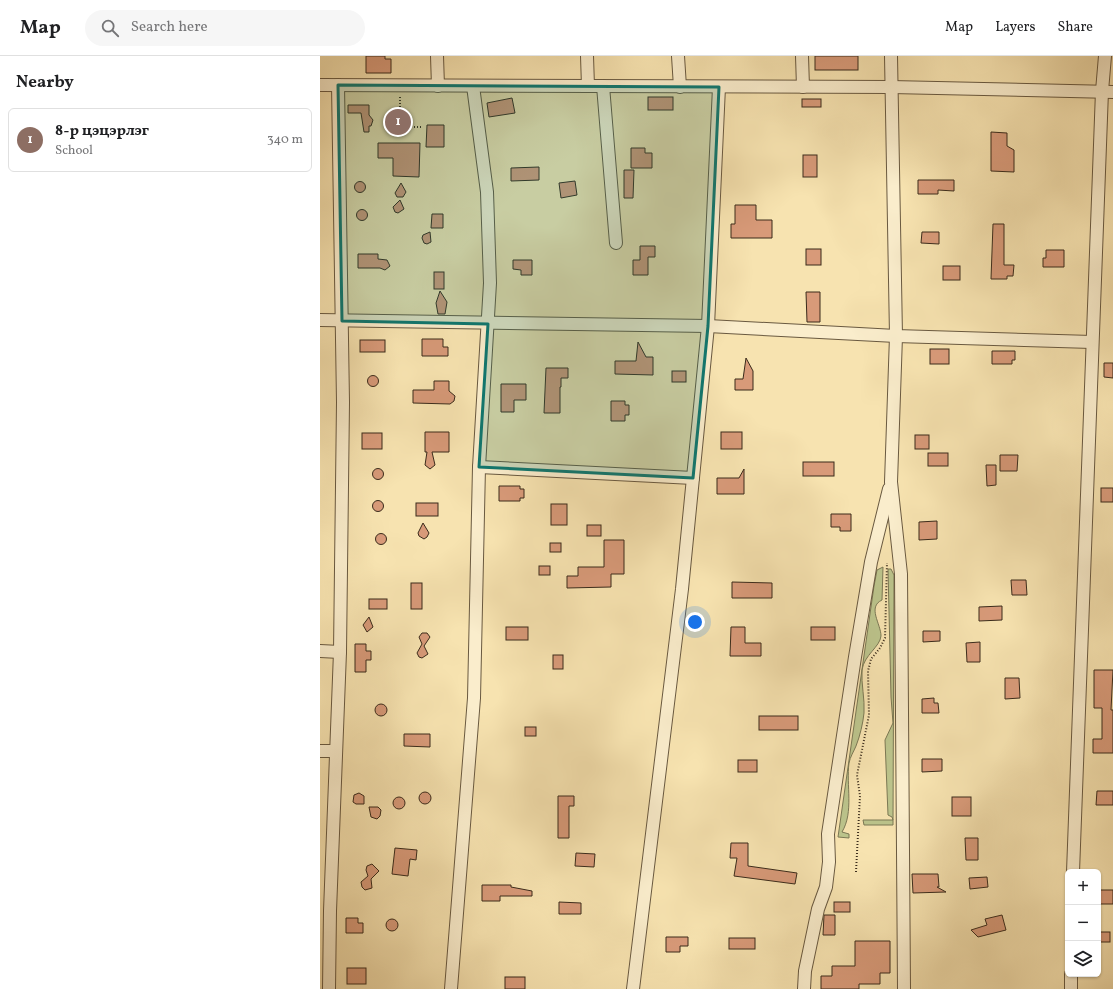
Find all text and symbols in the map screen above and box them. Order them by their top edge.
search box [85,10,365,46]
text: Map [20,15,61,41]
icon: search [99,17,121,39]
text: Search here [131,17,208,38]
text: Map [945,18,973,37]
text: Layers [995,18,1035,37]
text: Share [1057,18,1093,37]
text: Nearby [16,71,74,94]
pin: 1 [385,107,411,137]
text: 8-р цэцэрлэг [55,121,149,142]
text: 1 [27,131,33,149]
text: 340 m [267,131,303,149]
text: School [55,142,93,160]
your location [685,612,705,632]
map controls [1065,869,1101,977]
button: + [1065,869,1101,905]
button: − [1065,905,1101,941]
button: layers [1065,941,1101,977]

